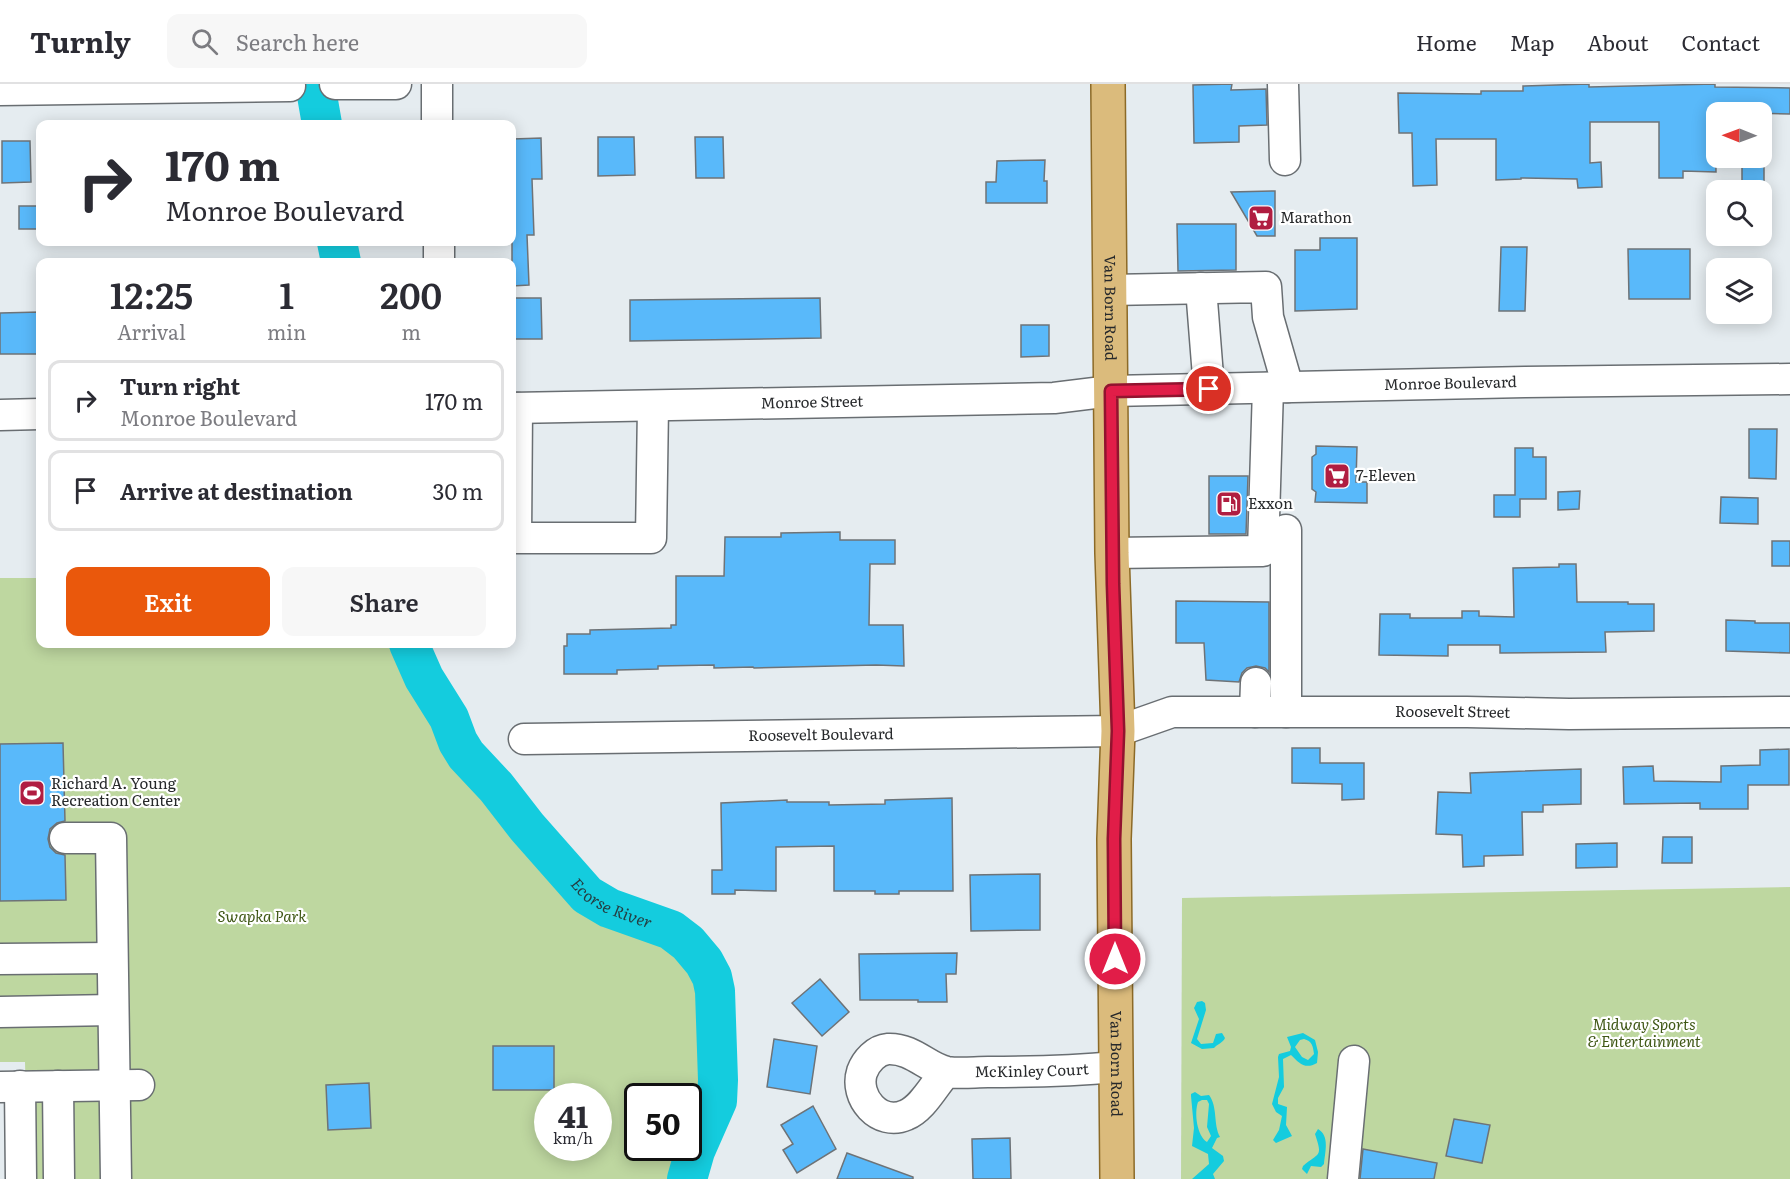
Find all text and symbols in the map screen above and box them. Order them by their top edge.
search box [167,14,587,68]
text: Turnly [30,20,131,62]
icon: search [188,25,221,58]
text: Search here [236,25,359,58]
text: Home [1416,26,1477,57]
text: Map [1510,26,1554,57]
text: About [1587,26,1649,57]
text: Contact [1682,26,1760,57]
north arrow [1706,102,1772,168]
map controls [1706,102,1772,324]
text: 170 m [165,132,280,194]
icon: right [66,144,144,222]
button: search [1706,180,1772,246]
text: Monroe Boulevard [165,189,404,229]
supermarket icon: Marathon [1246,203,1276,233]
place label: Marathon [1280,205,1352,228]
street label: Van Born Road [1099,255,1123,361]
button: layers [1706,258,1772,324]
text: 12:25 [110,267,193,320]
text: 1 [279,267,294,320]
text: 200 [380,267,442,320]
text: Arrival [117,316,186,346]
text: min [267,316,306,346]
text: m [401,316,421,346]
pin [1183,363,1234,414]
text: Turn right [120,369,240,402]
street label: Monroe Boulevard [1384,369,1517,395]
icon: arrive [1192,372,1225,405]
icon: right [69,384,102,417]
text: 170 m [425,384,483,417]
street label: Monroe Street [760,389,863,413]
text: Monroe Boulevard [120,402,297,432]
supermarket icon: 7-Eleven [1322,461,1352,491]
place label: 7-Eleven [1356,463,1416,486]
icon: arrive [69,474,102,507]
text: Arrive at destination [120,474,353,507]
text: 30 m [433,474,483,507]
fuel station icon: Exxon [1214,489,1244,519]
place label: Exxon [1248,491,1293,514]
button: Exit [66,567,270,636]
button: Share [282,567,486,636]
street label: Roosevelt Street [1395,699,1511,723]
street label: Roosevelt Boulevard [748,721,894,746]
place label: Richard A. Young Recreation Center [51,771,180,811]
sports icon: Richard A. Young Recreation Center [17,778,47,808]
water label: Ecorse River [566,872,656,933]
park label: Swapka Park [218,904,307,927]
position arrow [1083,927,1147,991]
street label: Van Born Road [1106,1011,1129,1117]
park label: Midway Sports & Entertainment [1587,1012,1701,1052]
street label: McKinley Court [974,1056,1089,1082]
speed limit sign: 50 [624,1083,702,1161]
text: 41 [558,1093,588,1137]
text: km/h [553,1126,593,1149]

